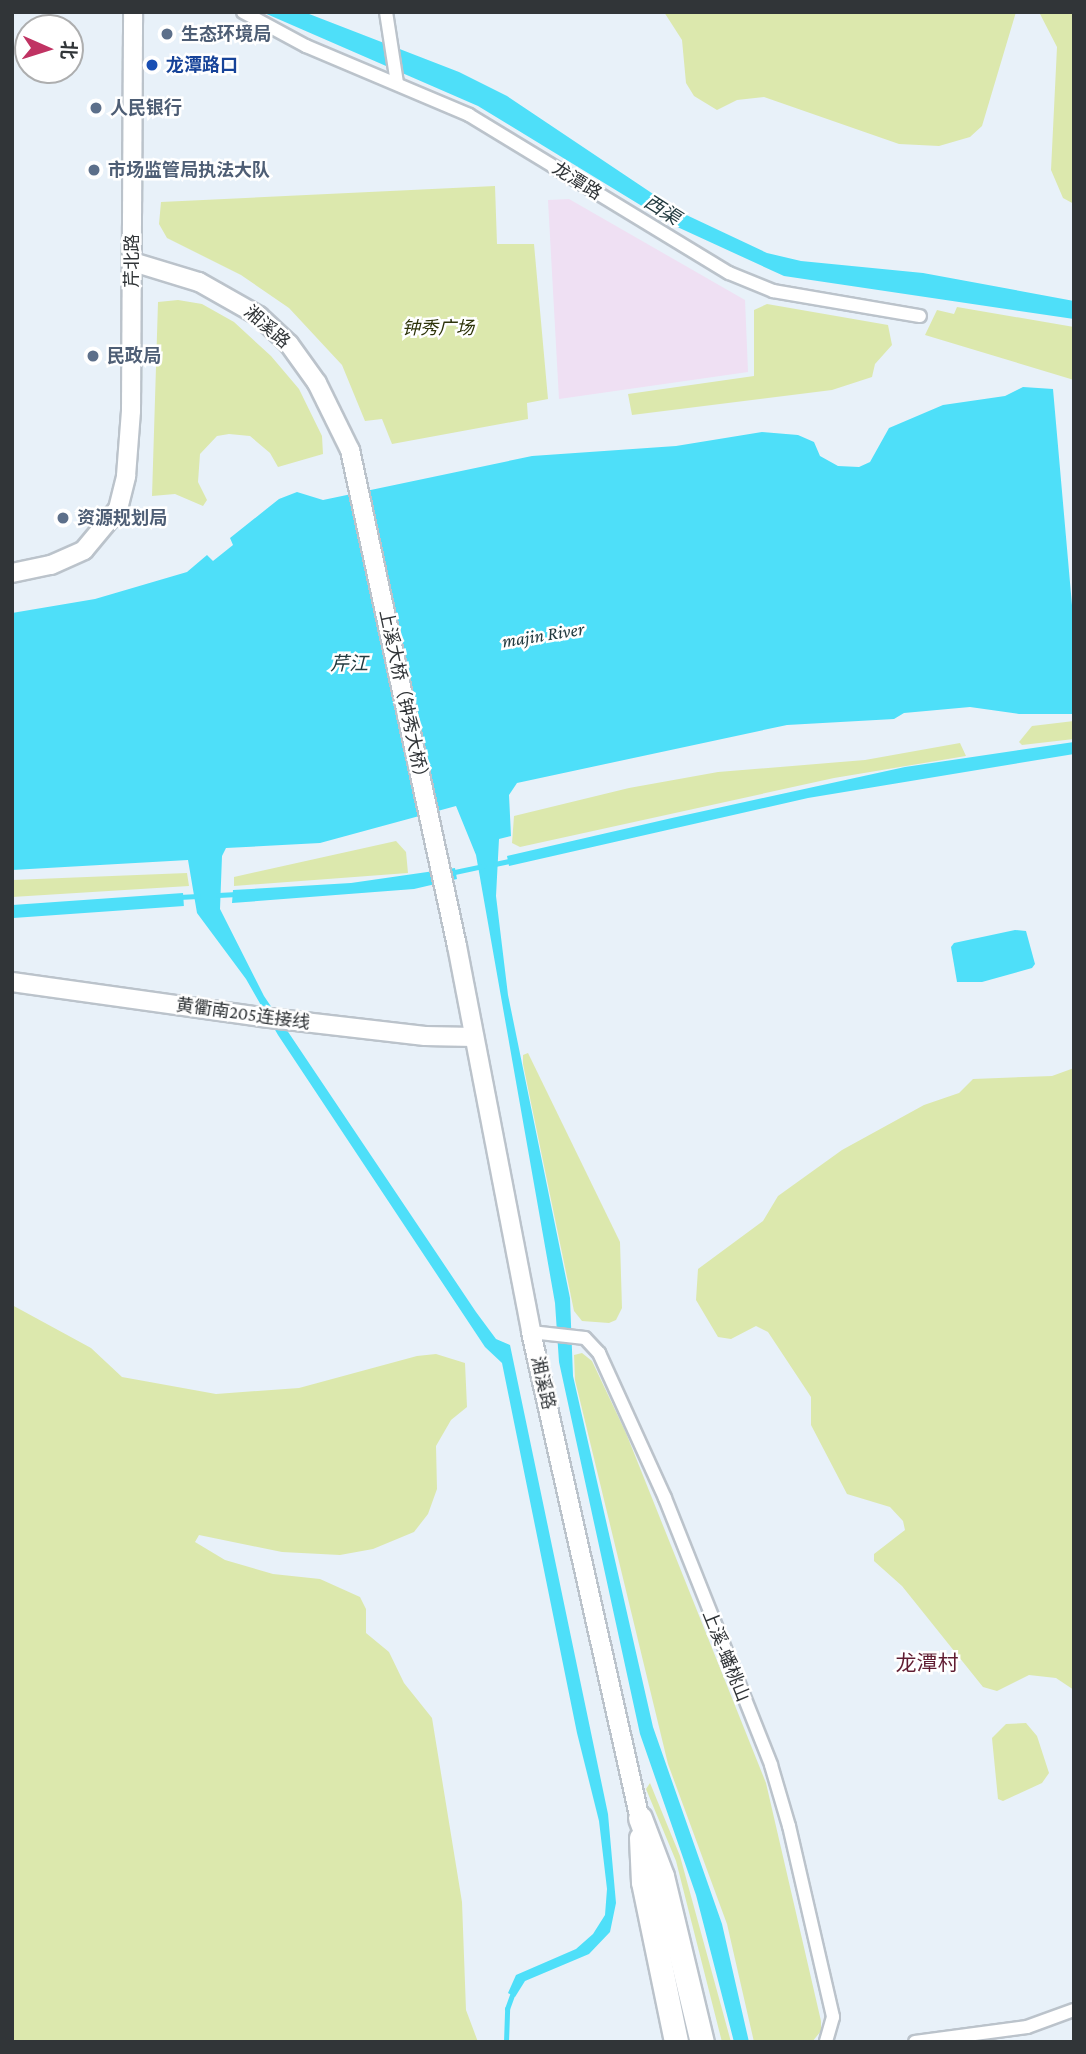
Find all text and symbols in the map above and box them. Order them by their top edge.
north arrow [14,14,84,84]
place label: 生态环境局 [181,23,271,45]
marker: 生态环境局 [159,26,175,42]
text: 北 [57,40,79,60]
place label: 龙潭路口 [166,54,238,76]
marker: 龙潭路口 [144,57,160,73]
place label: 人民银行 [110,97,182,119]
marker: 人民银行 [88,100,104,116]
street label: 龙潭路 [548,158,606,204]
place label: 市场监管局执法大队 [108,159,270,181]
marker: 市场监管局执法大队 [86,162,102,178]
water label: 西渠 [640,190,684,230]
street label: 芹北路 [121,234,143,288]
street label: 湘溪路 [240,301,294,353]
park label: 钟秀广场 [402,317,474,339]
place label: 民政局 [107,345,161,367]
marker: 民政局 [85,348,101,364]
place label: 资源规划局 [77,507,167,529]
marker: 资源规划局 [55,510,71,526]
street label: 上溪大桥（钟秀大桥） [375,608,433,788]
water label: majin River [500,617,586,653]
water label: 芹江 [330,653,368,675]
street label: 黄衢南205连接线 [175,994,311,1034]
street label: 湘溪路 [526,1354,560,1412]
street label: 上溪-蟠桃山 [698,1607,754,1705]
district label: 龙潭村 [896,1650,958,1676]

